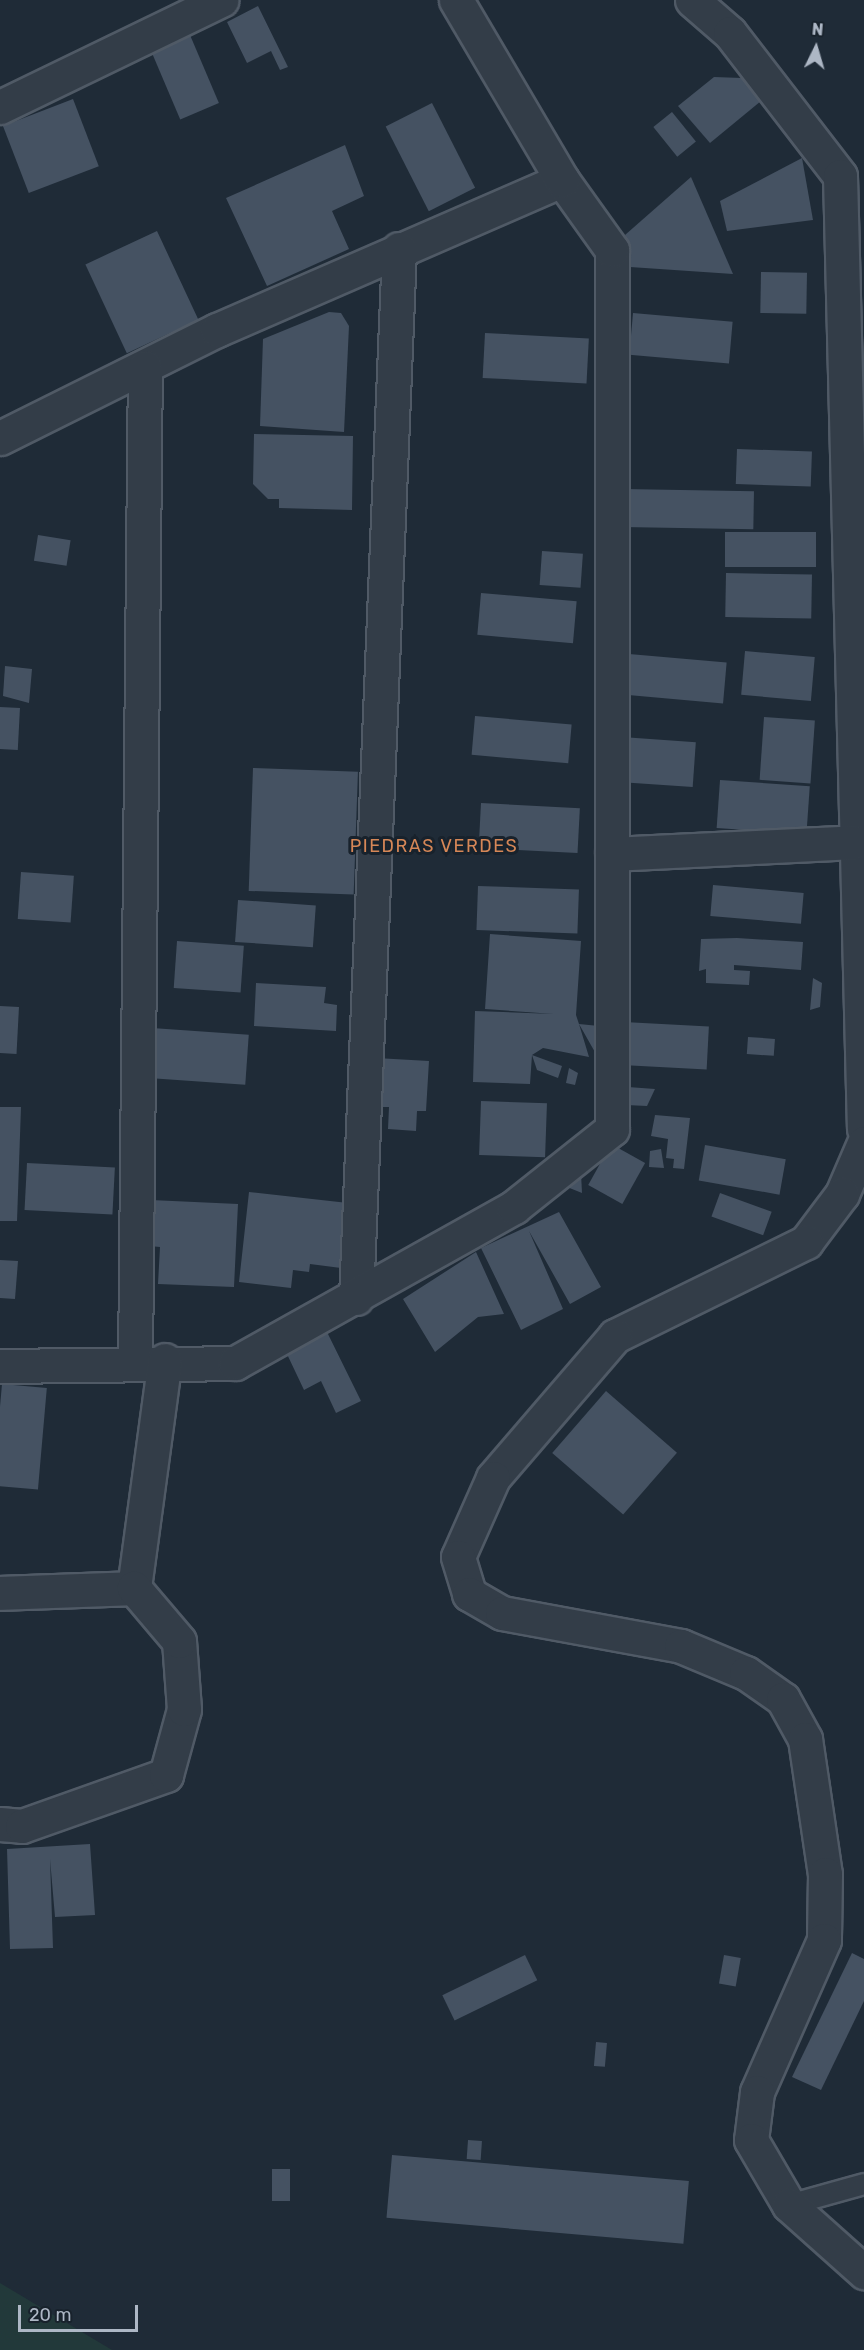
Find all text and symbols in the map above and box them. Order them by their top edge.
north arrow [786,18,846,78]
text: N [811,20,824,40]
district label: PIEDRAS VERDES [349,835,519,857]
scale bar [21,2293,141,2331]
text: 20 m [29,2304,71,2326]

